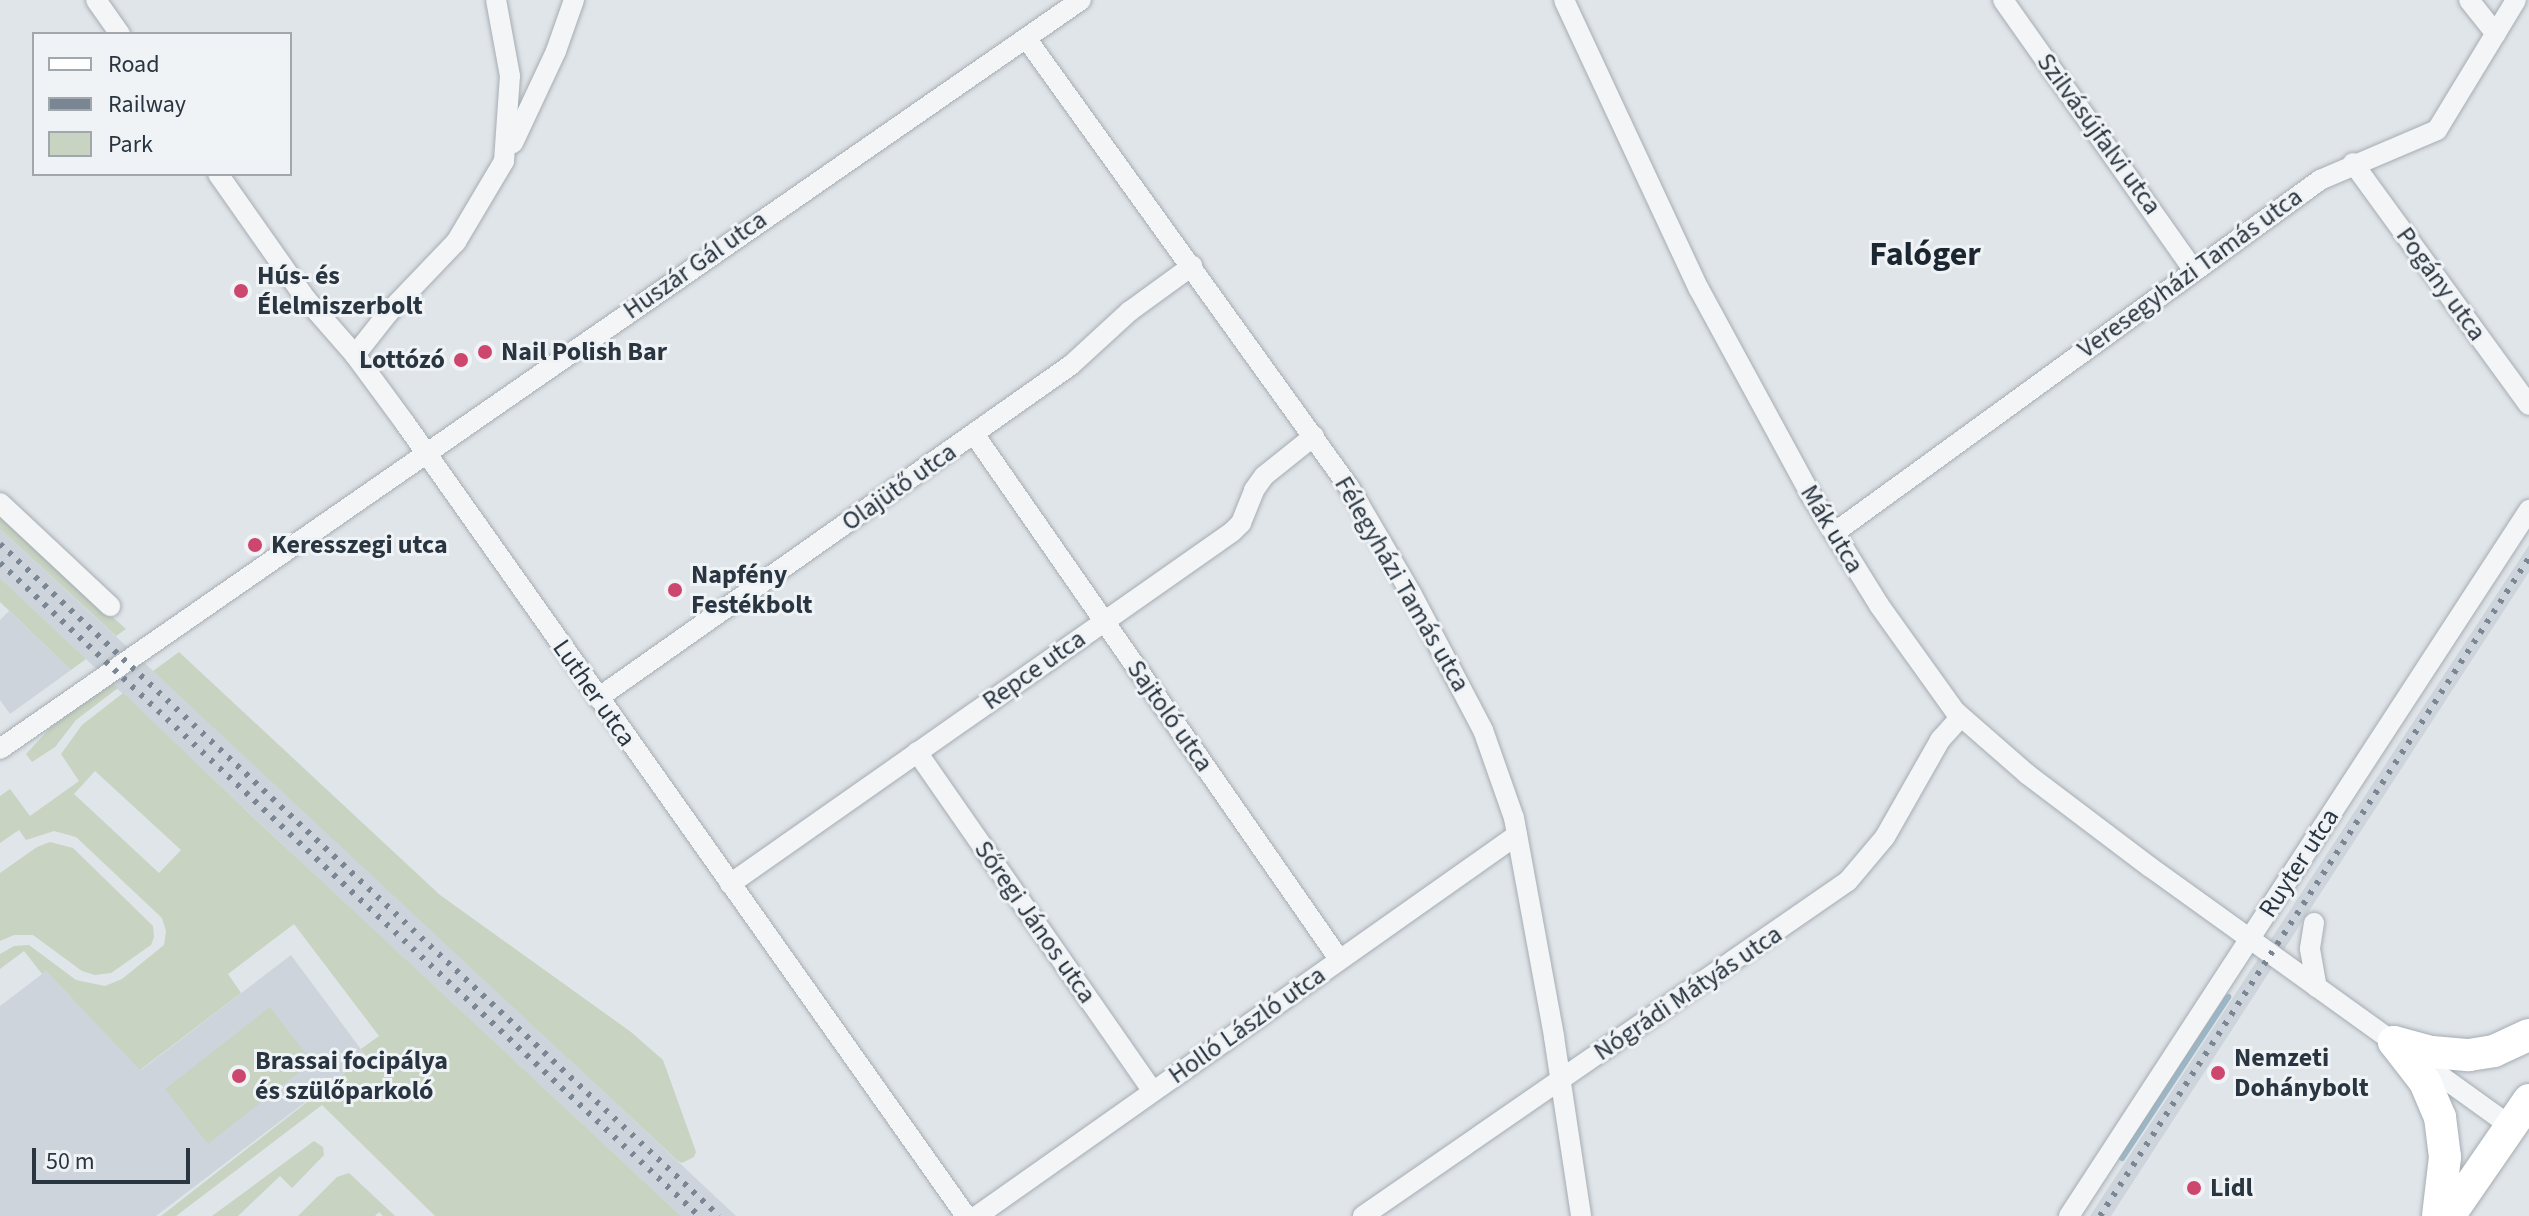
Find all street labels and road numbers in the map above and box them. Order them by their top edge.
street label: Szilvásújfalvi utca [2030,47,2168,221]
street label: Veresegyházi Tamás utca [2072,181,2308,365]
street label: Huszár Gál utca [617,204,773,326]
street label: Pogány utca [2389,221,2493,347]
street label: Olajütő utca [836,436,962,538]
street label: Félegyházi Tamás utca [1328,471,1476,697]
street label: Mák utca [1794,479,1870,579]
street label: Repce utca [977,623,1091,717]
street label: Luther utca [546,633,642,753]
street label: Sajtoló utca [1120,654,1220,778]
street label: Ruyter utca [2252,803,2346,923]
street label: Sőregi János utca [967,835,1103,1009]
street label: Nógrádi Mátyás utca [1588,919,1788,1067]
street label: Holló László utca [1162,959,1332,1091]

